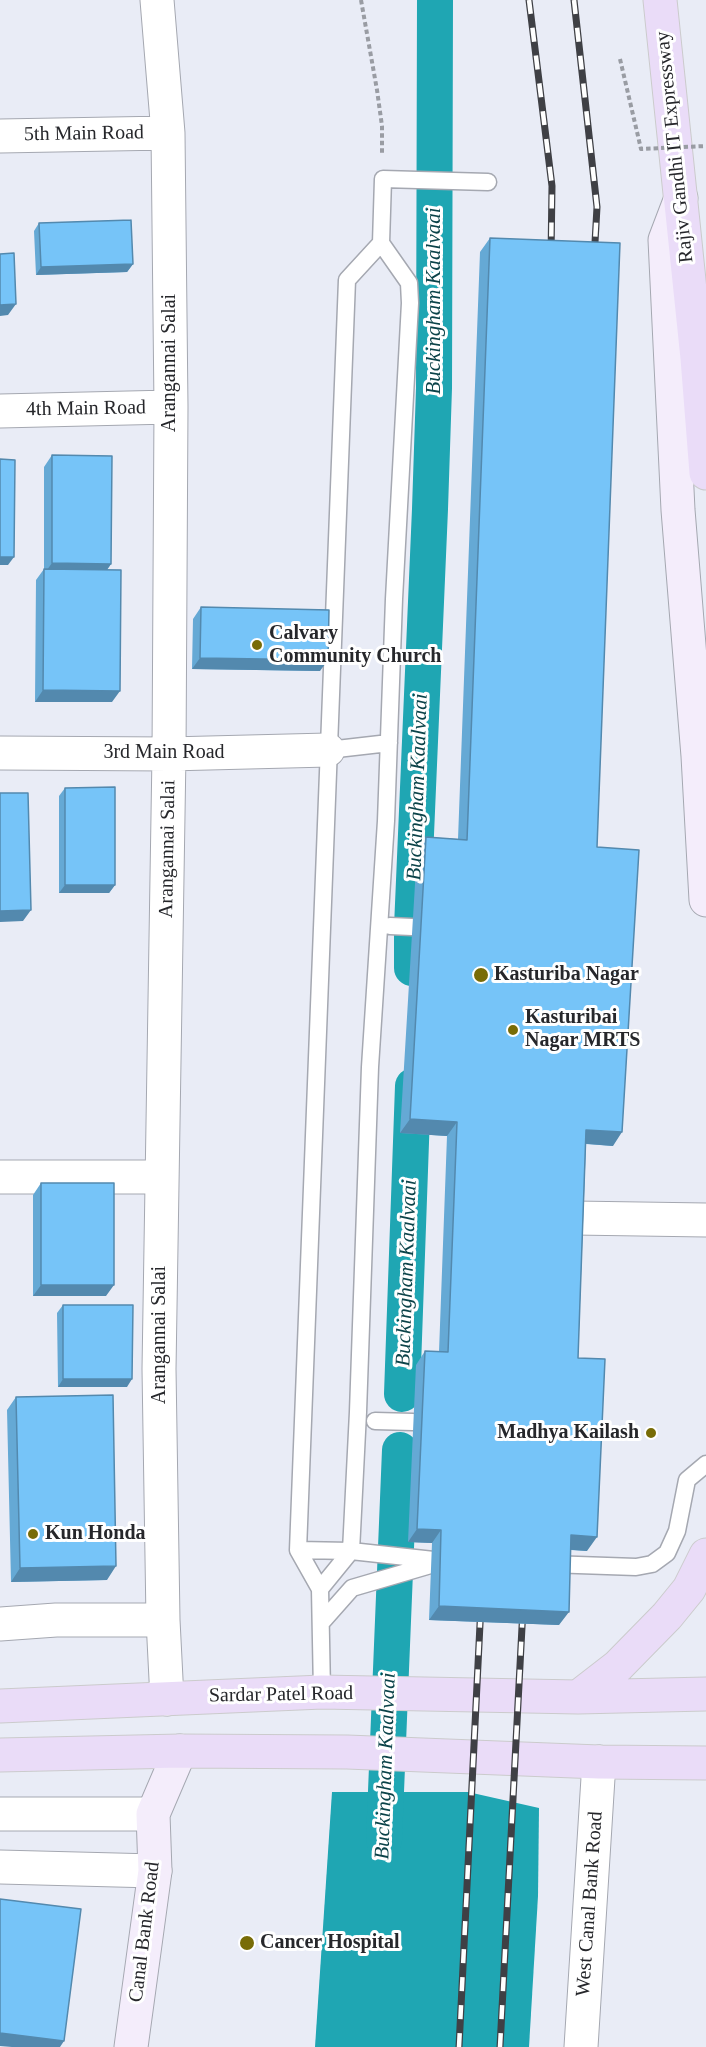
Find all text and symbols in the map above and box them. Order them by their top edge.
street label: Rajiv Gandhi IT Expressway [651,30,699,264]
street label: 5th Main Road [24,121,144,147]
water label: Buckingham Kaalvaai [421,207,447,395]
street label: Arangannai Salai [158,294,182,432]
street label: 4th Main Road [26,396,146,422]
place label: Calvary Community Church [269,622,441,669]
marker: Calvary Community Church [250,638,264,652]
water label: Buckingham Kaalvaai [402,693,434,881]
street label: 3rd Main Road [103,741,225,765]
street label: Arangannai Salai [155,780,181,918]
place label: Kasturiba Nagar [494,963,639,987]
marker: Kasturiba Nagar [472,966,490,984]
place label: Kasturibai Nagar MRTS [525,1006,640,1053]
marker: Kasturibai Nagar MRTS [506,1023,520,1037]
water label: Buckingham Kaalvaai [391,1179,423,1367]
street label: Arangannai Salai [148,1266,172,1404]
place label: Madhya Kailash [497,1421,639,1445]
marker: Madhya Kailash [644,1426,658,1440]
place label: Kun Honda [45,1522,146,1546]
marker: Kun Honda [26,1527,40,1541]
water label: Buckingham Kaalvaai [370,1672,402,1860]
street label: Sardar Patel Road [209,1682,353,1708]
street label: West Canal Bank Road [572,1811,608,1997]
street label: Canal Bank Road [124,1861,166,2003]
place label: Cancer Hospital [260,1931,399,1955]
marker: Cancer Hospital [238,1934,256,1952]

